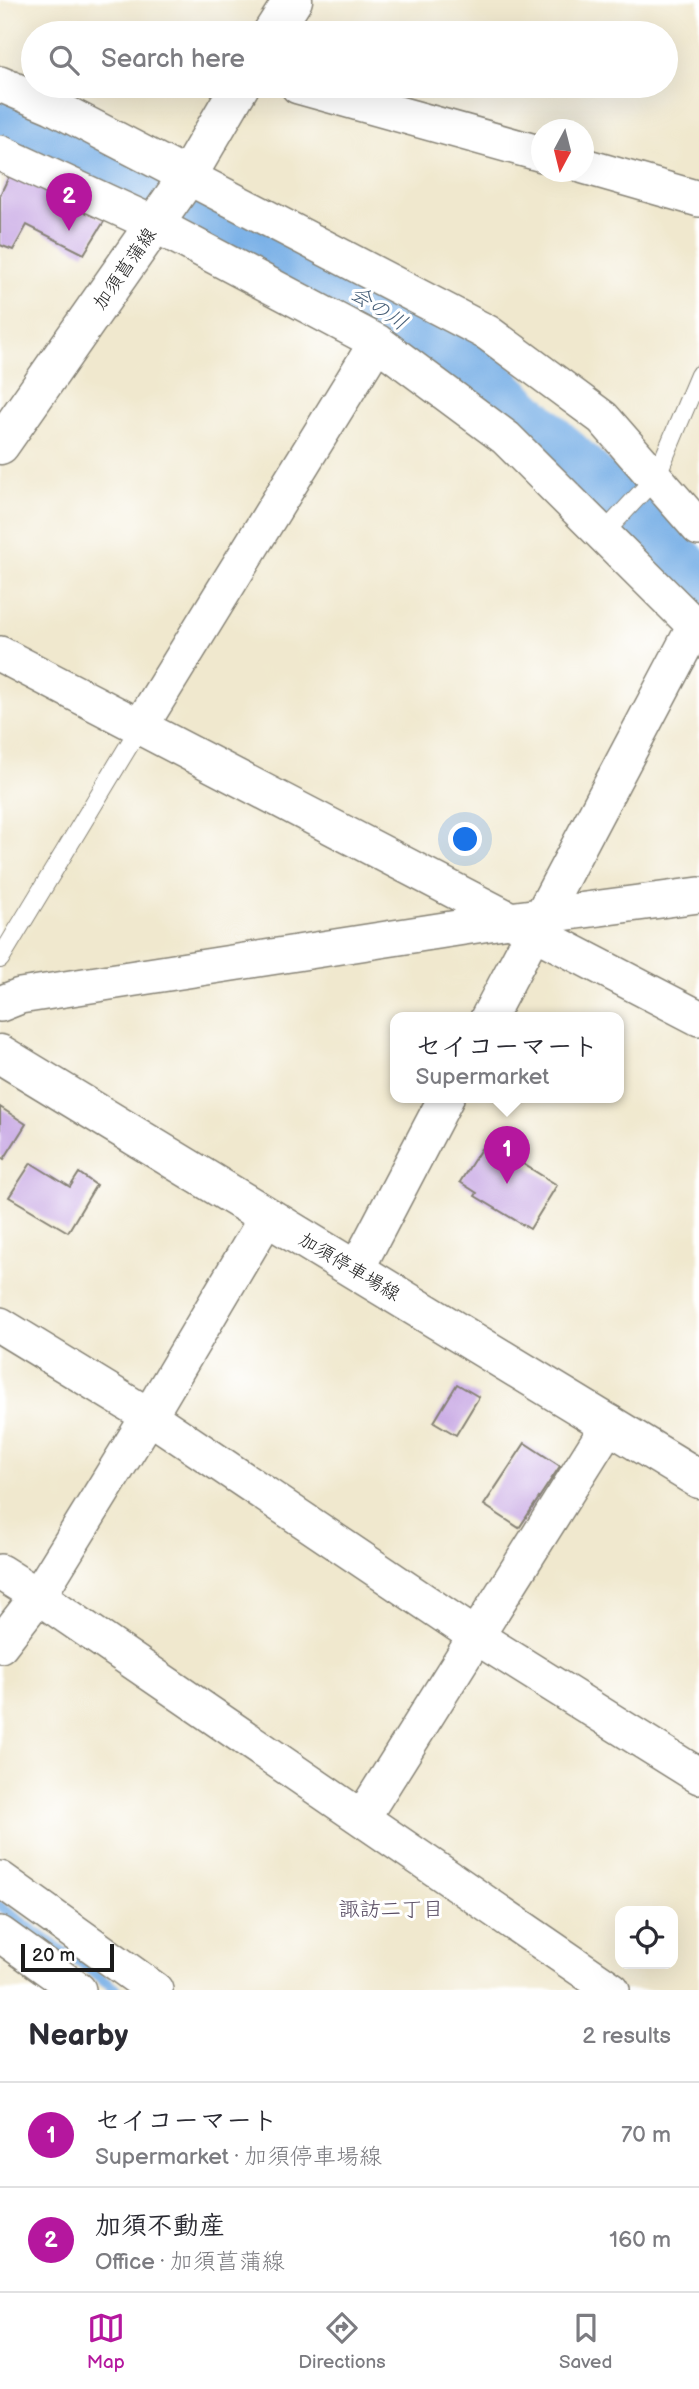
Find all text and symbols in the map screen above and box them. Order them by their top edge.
search box [21,21,678,98]
icon: search [45,41,83,79]
text: Search here [101,44,245,75]
north arrow [531,119,594,182]
pin: 2 [46,173,92,231]
street label: 加須菖蒲線 [89,223,162,314]
water label: 会の川 [346,281,412,336]
your location [448,822,482,856]
popup [390,1012,624,1103]
text: セイコーマート [415,1032,599,1063]
text: Supermarket [415,1063,549,1091]
pin: 1 [484,1126,530,1184]
street label: 加須停車場線 [294,1228,404,1307]
district label: 諏訪二丁目 [339,1897,444,1922]
map controls [615,1906,678,1969]
button: locate [615,1906,678,1969]
scale bar [21,1941,114,1973]
text: 20 m [32,1944,75,1967]
text: Nearby [28,2018,128,2054]
text: 2 results [582,2022,671,2050]
text: セイコーマート [95,2106,278,2137]
text: 1 [46,2121,56,2149]
text: 70 m [621,2121,671,2149]
text: Supermarket · 加須停車場線 [95,2143,382,2171]
text: 加須不動産 [95,2211,225,2242]
text: 2 [44,2226,58,2254]
text: 160 m [609,2226,671,2254]
text: Office · 加須菖蒲線 [95,2248,285,2276]
tab: Map [87,2309,125,2374]
tab: Directions [298,2309,386,2374]
tab: Saved [559,2309,612,2374]

